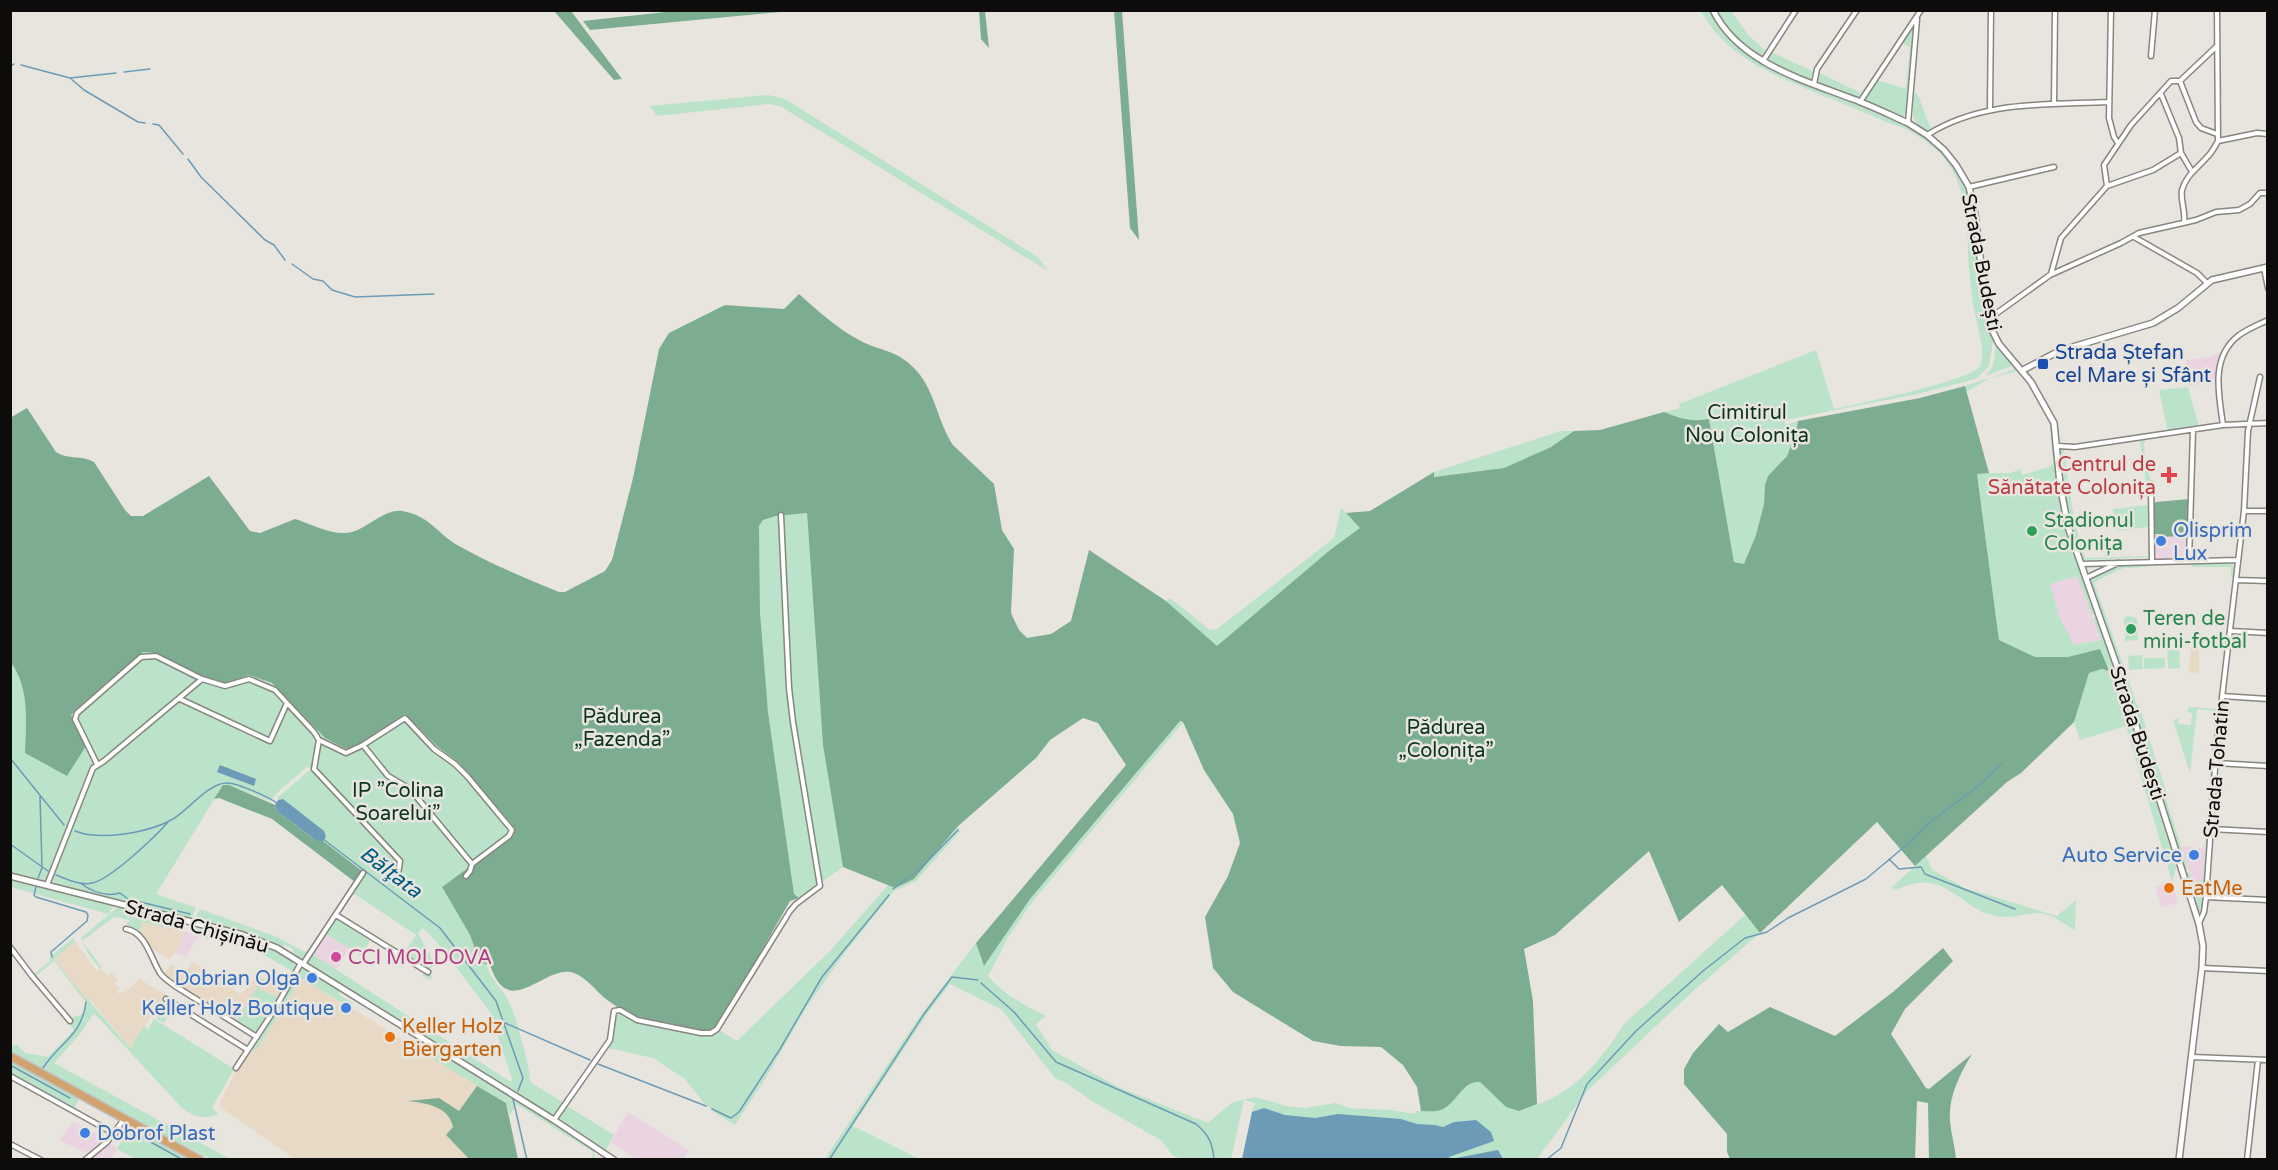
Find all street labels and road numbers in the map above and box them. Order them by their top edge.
street label: Strada Budești [1956,191,2006,333]
street label: Strada Budești [2104,663,2170,803]
street label: Strada Tohatin [2199,699,2235,839]
street label: Strada Chișinău [122,895,271,959]

